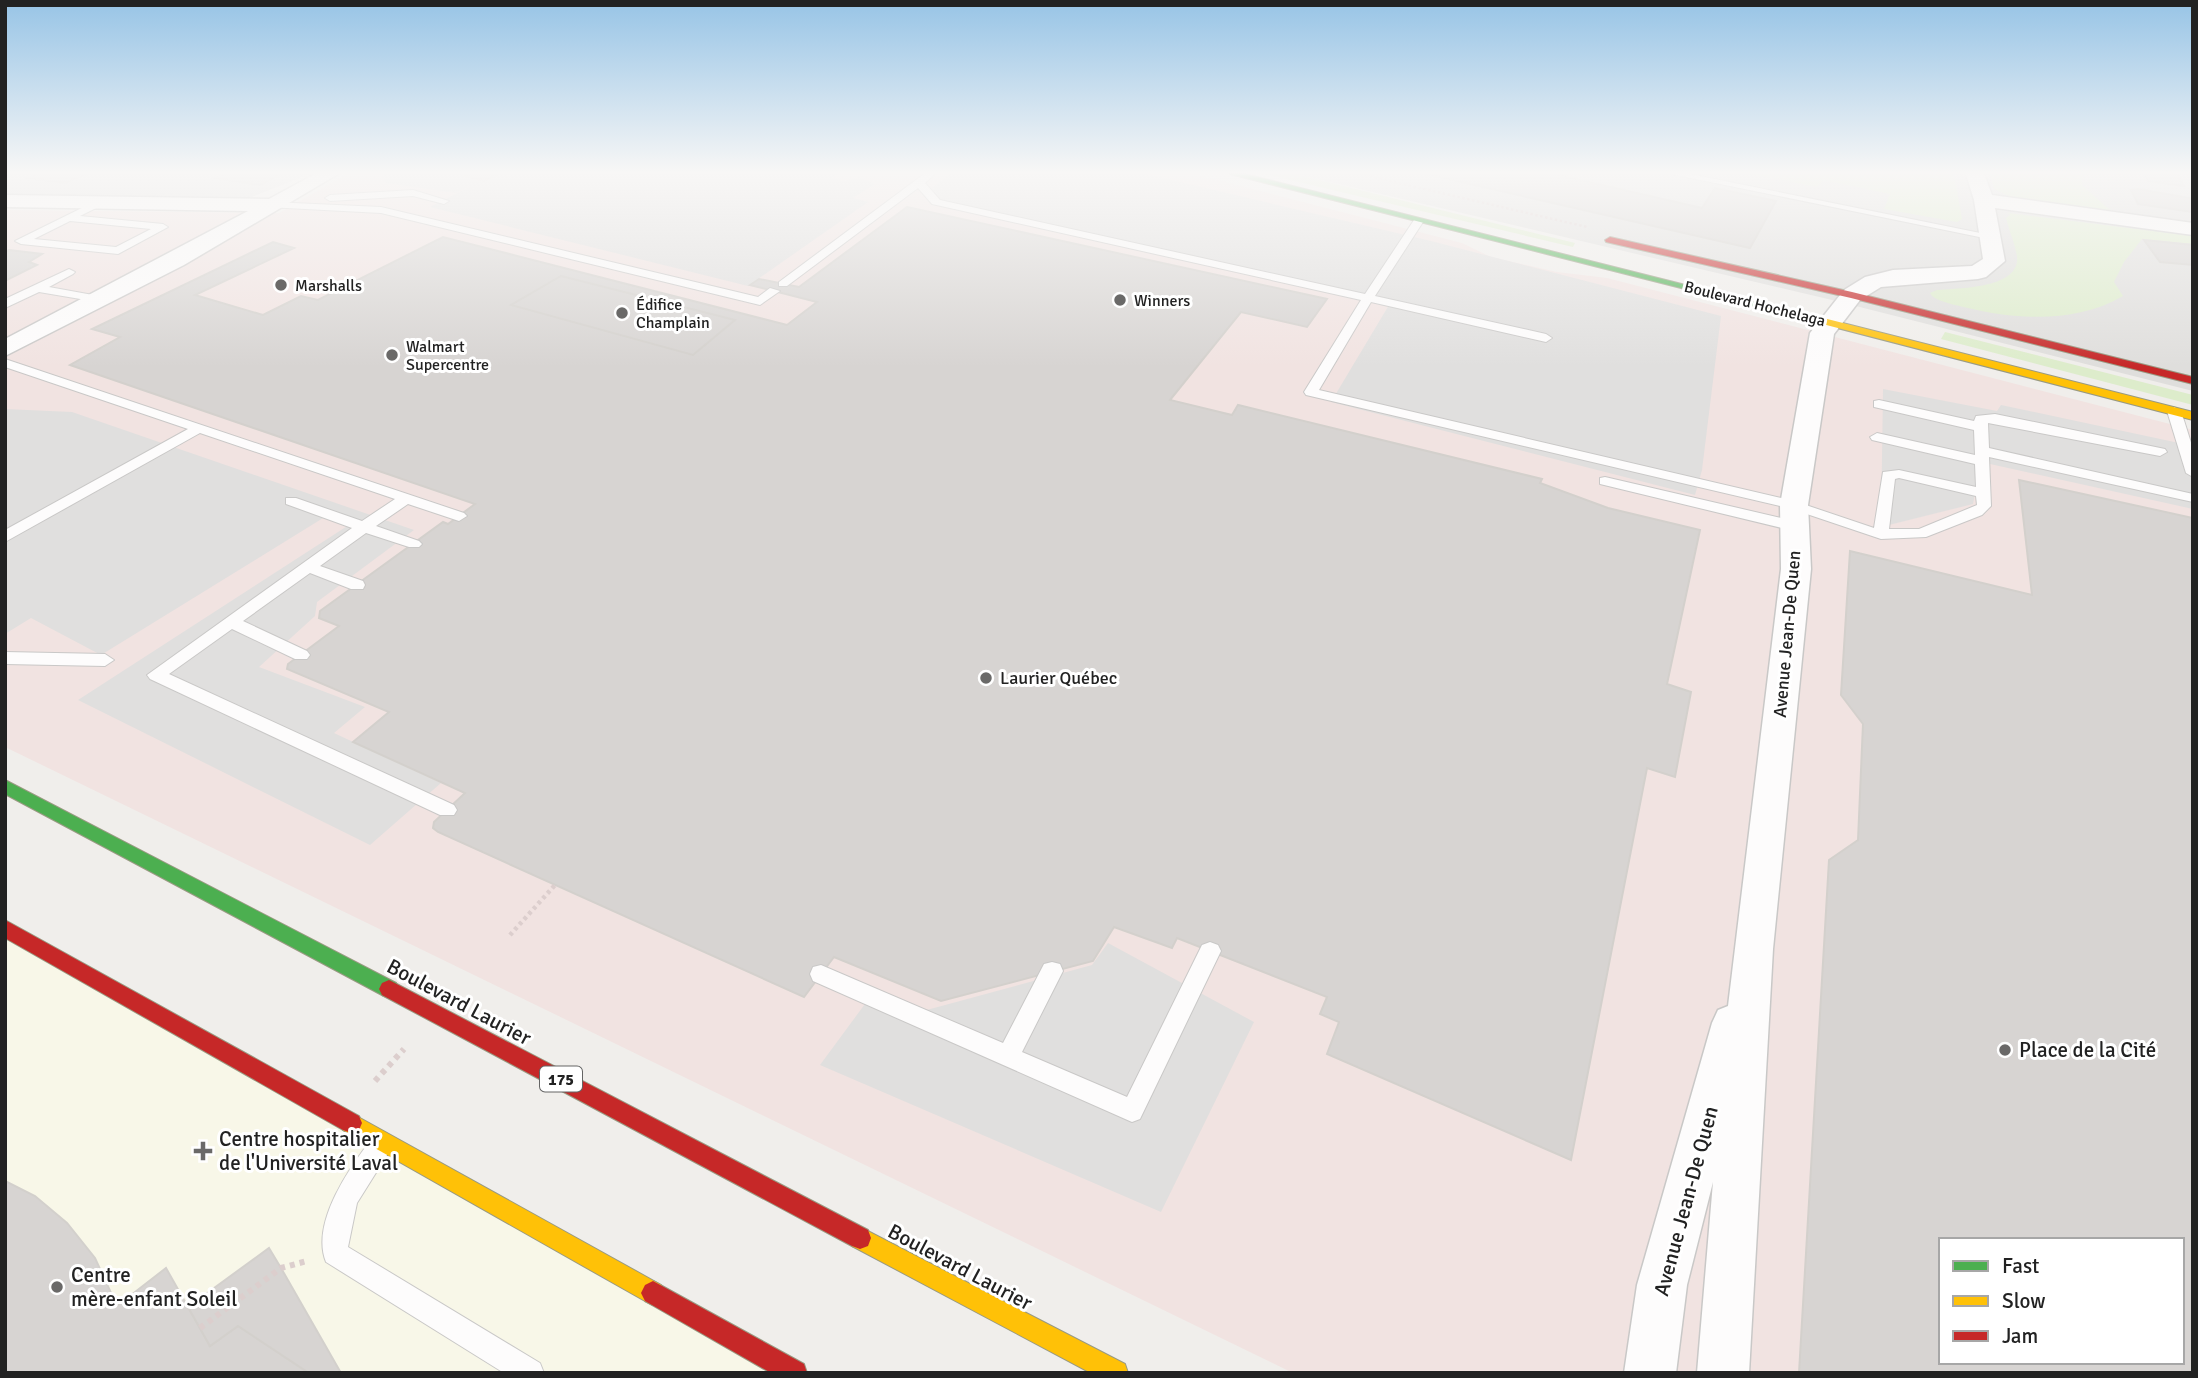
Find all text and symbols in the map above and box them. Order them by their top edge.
place label: Marshalls [295,276,362,296]
marker: Marshalls [273,277,289,293]
street label: Boulevard Hochelaga [1682,277,1827,331]
place label: Winners [1134,291,1190,311]
marker: Winners [1112,292,1128,308]
place label: Édifice Champlain [636,295,710,333]
marker: Édifice Champlain [614,305,630,321]
place label: Walmart Supercentre [406,337,489,375]
marker: Walmart Supercentre [384,347,400,363]
street label: Avenue Jean-De Quen [1769,550,1805,718]
place label: Laurier Québec [1000,667,1117,689]
marker: Laurier Québec [978,670,994,686]
street label: Boulevard Laurier [382,953,536,1051]
place label: Place de la Cité [2019,1037,2156,1063]
marker: Place de la Cité [1997,1042,2013,1058]
road number: 175 [540,1066,582,1092]
street label: Avenue Jean-De Quen [1648,1103,1724,1299]
place label: Centre hospitalier de l'Université Laval [219,1126,398,1176]
marker: Centre hospitalier de l'Université Laval [193,1141,213,1161]
street label: Boulevard Laurier [883,1218,1037,1316]
legend [1939,1238,2184,1364]
text: Fast [2002,1253,2039,1279]
place label: Centre mère-enfant Soleil [71,1262,237,1312]
marker: Centre mère-enfant Soleil [49,1279,65,1295]
text: Slow [2002,1288,2046,1314]
text: Jam [2002,1323,2038,1349]

